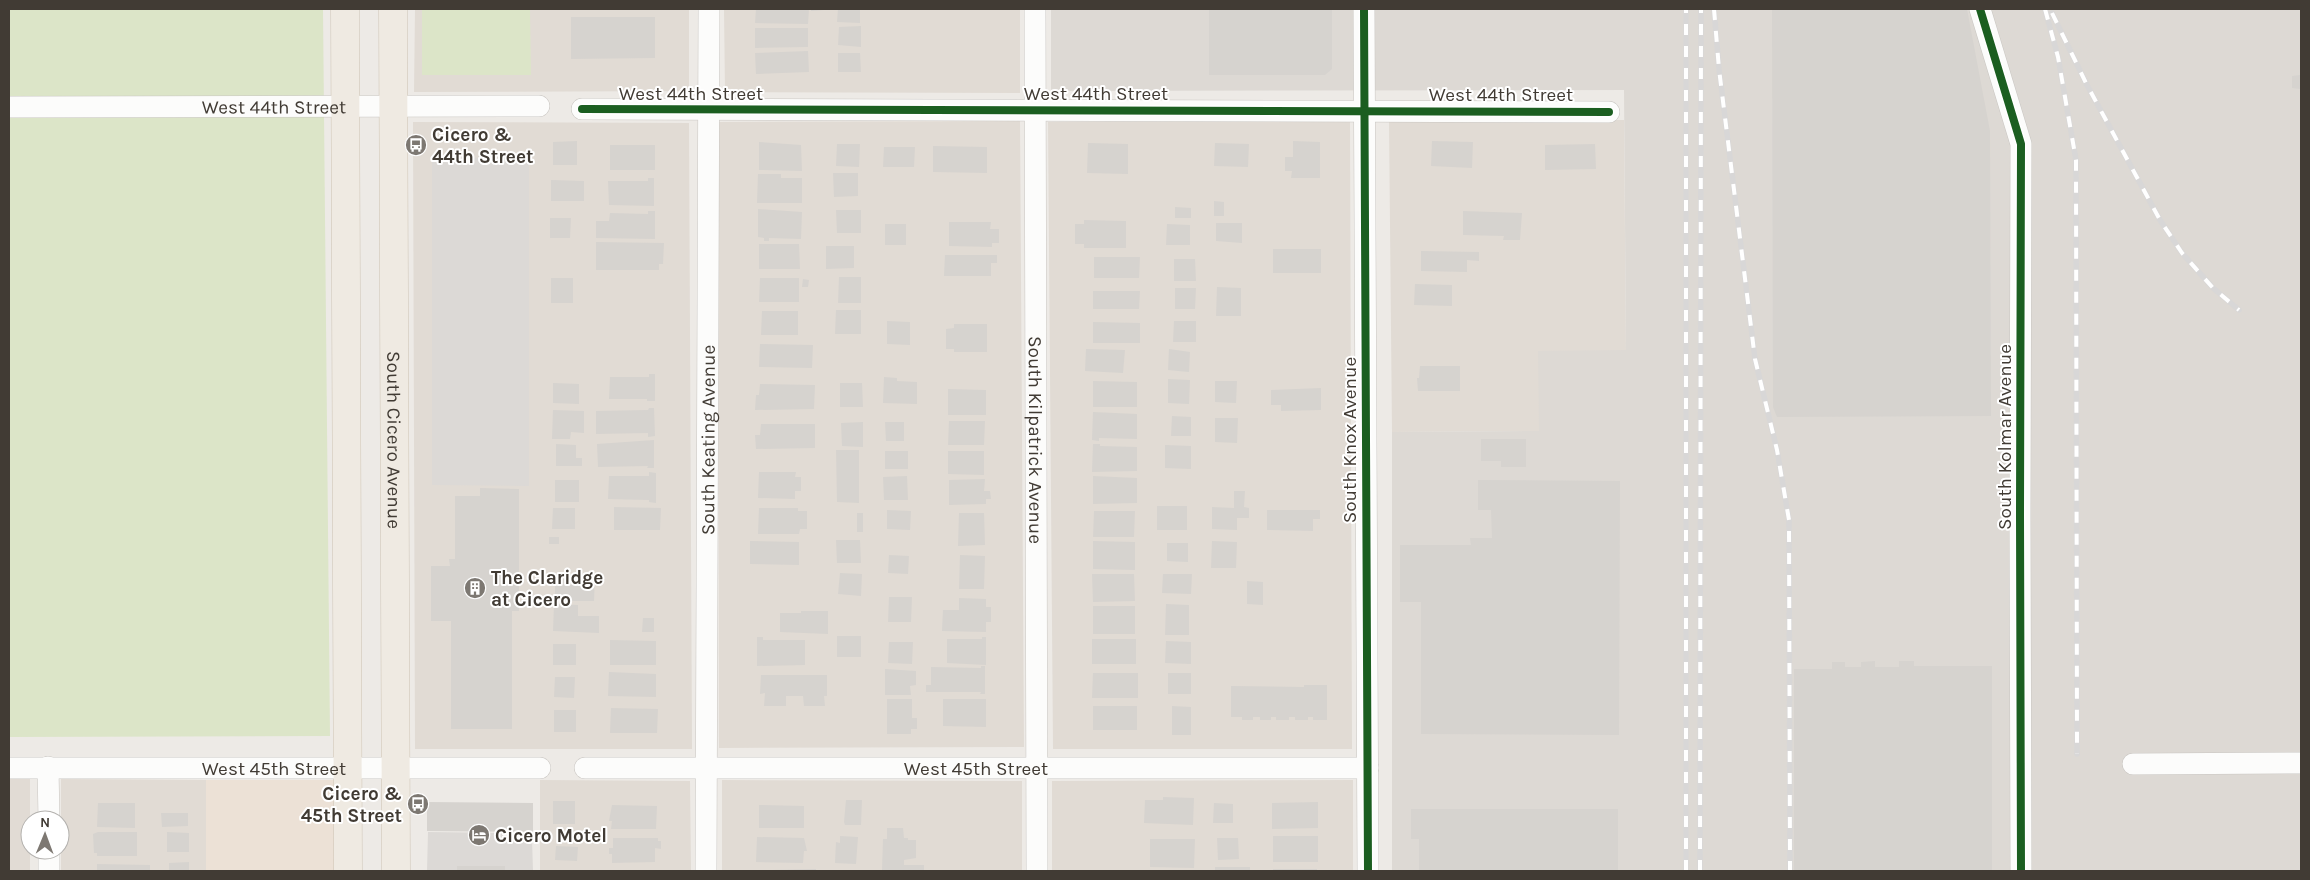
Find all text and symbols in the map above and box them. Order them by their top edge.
street label: West 44th Street [619,83,763,105]
street label: West 44th Street [1024,83,1168,105]
street label: West 44th Street [1429,84,1573,106]
street label: West 44th Street [202,96,346,119]
place label: Cicero & 44th Street [432,124,533,168]
bus stop icon: Cicero & 44th Street [404,133,428,157]
street label: South Kilpatrick Avenue [1024,336,1046,544]
street label: South Kolmar Avenue [1994,344,2016,530]
street label: South Keating Avenue [697,345,720,535]
street label: South Cicero Avenue [382,351,405,529]
street label: South Knox Avenue [1339,357,1361,523]
place label: The Claridge at Cicero [491,567,603,611]
building icon: The Claridge at Cicero [463,576,487,600]
street label: West 45th Street [202,758,346,780]
street label: West 45th Street [904,758,1048,780]
place label: Cicero & 45th Street [301,783,402,827]
bus stop icon: Cicero & 45th Street [406,792,430,816]
north arrow [20,810,70,860]
text: N [40,814,50,831]
hotel icon: Cicero Motel [467,823,491,847]
place label: Cicero Motel [495,825,607,847]

